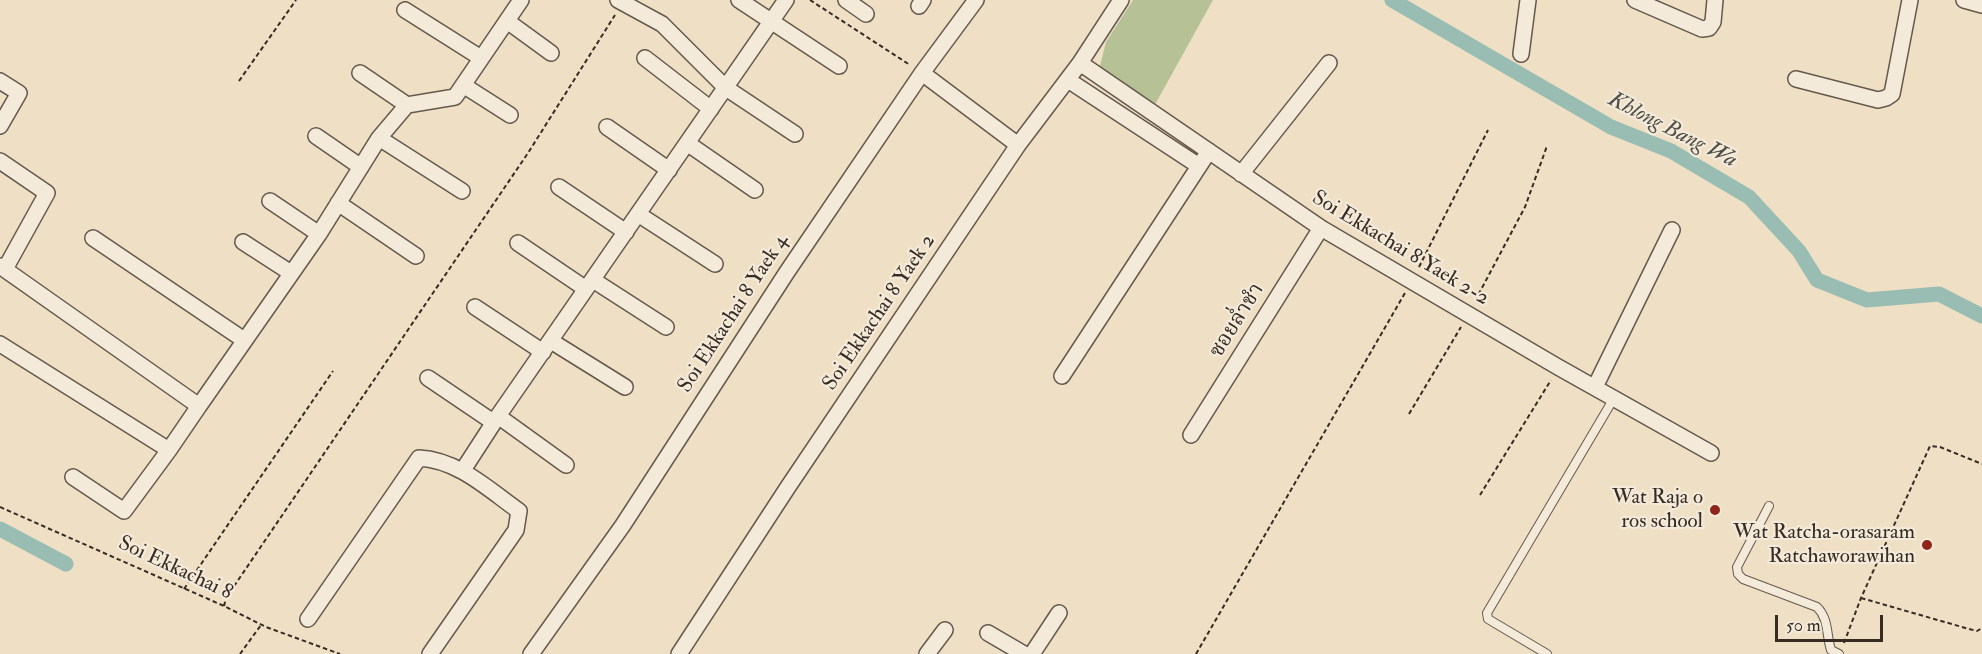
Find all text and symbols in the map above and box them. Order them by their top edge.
water label: Khlong Bang Wa [1603,87,1741,175]
street label: Soi Ekkachai 8 Yaek 2-2 [1307,186,1493,312]
street label: Soi Ekkachai 8 Yaek 4 [673,230,795,398]
street label: Soi Ekkachai 8 Yaek 2 [818,230,942,396]
street label: ซอยล่ำชำ [1205,279,1271,363]
place label: Wat Raja o ros school [1612,485,1703,535]
marker: Wat Raja o ros school [1708,503,1722,517]
place label: Wat Ratcha-orasaram Ratchaworawihan [1733,520,1915,570]
street label: Soi Ekkachai 8 [114,532,236,606]
marker: Wat Ratcha-orasaram Ratchaworawihan [1920,538,1934,552]
scale bar [1778,603,1886,641]
text: 50 m [1786,614,1821,637]

